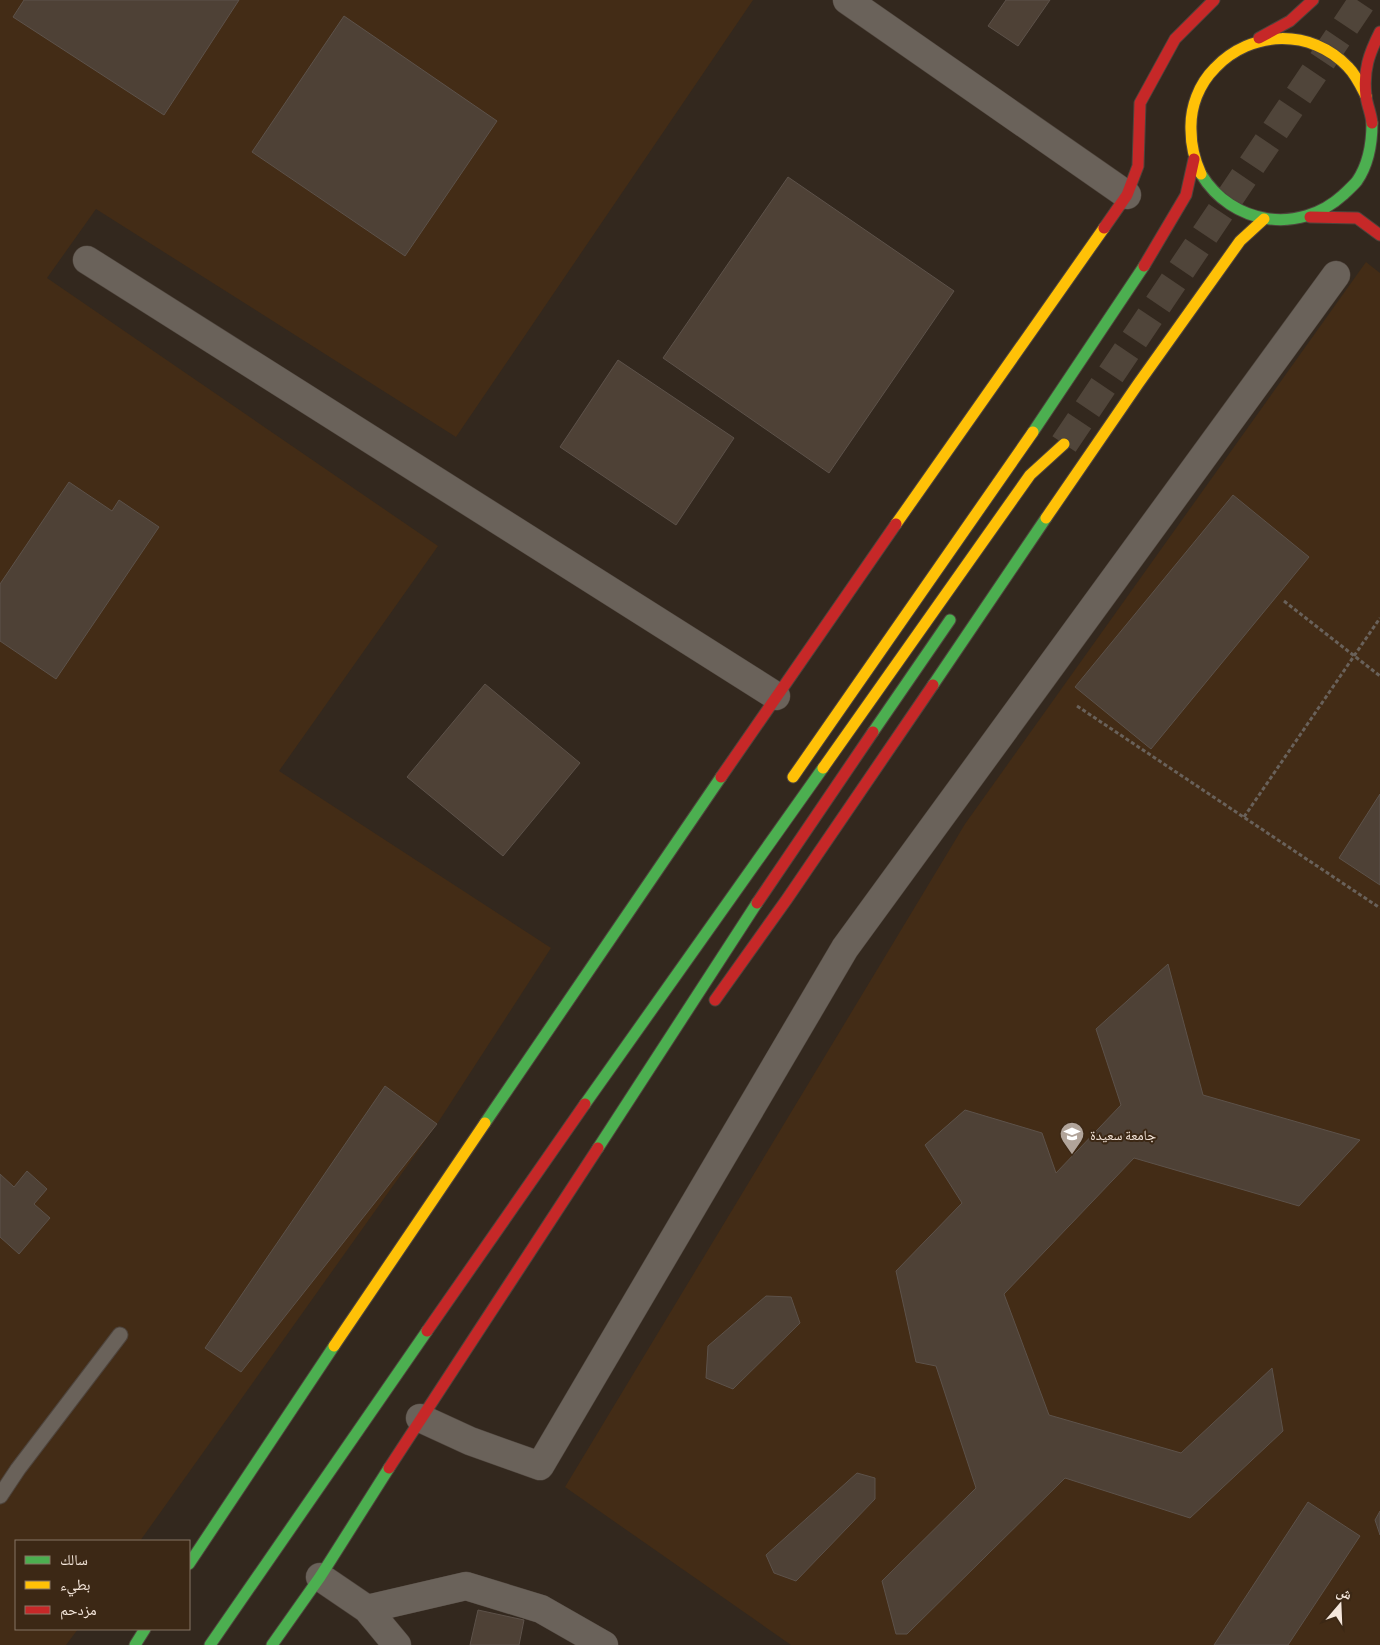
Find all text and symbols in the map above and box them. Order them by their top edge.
school or university icon: جامعة سعيدة [1059,1121,1085,1155]
place label: جامعة سعيدة [1090,1126,1156,1143]
legend [15,1540,190,1630]
text: سالك [60,1550,88,1568]
text: بطيء [60,1575,90,1597]
north arrow [1315,1580,1365,1630]
text: ش [1334,1582,1354,1604]
text: مزدحم [60,1600,97,1620]

